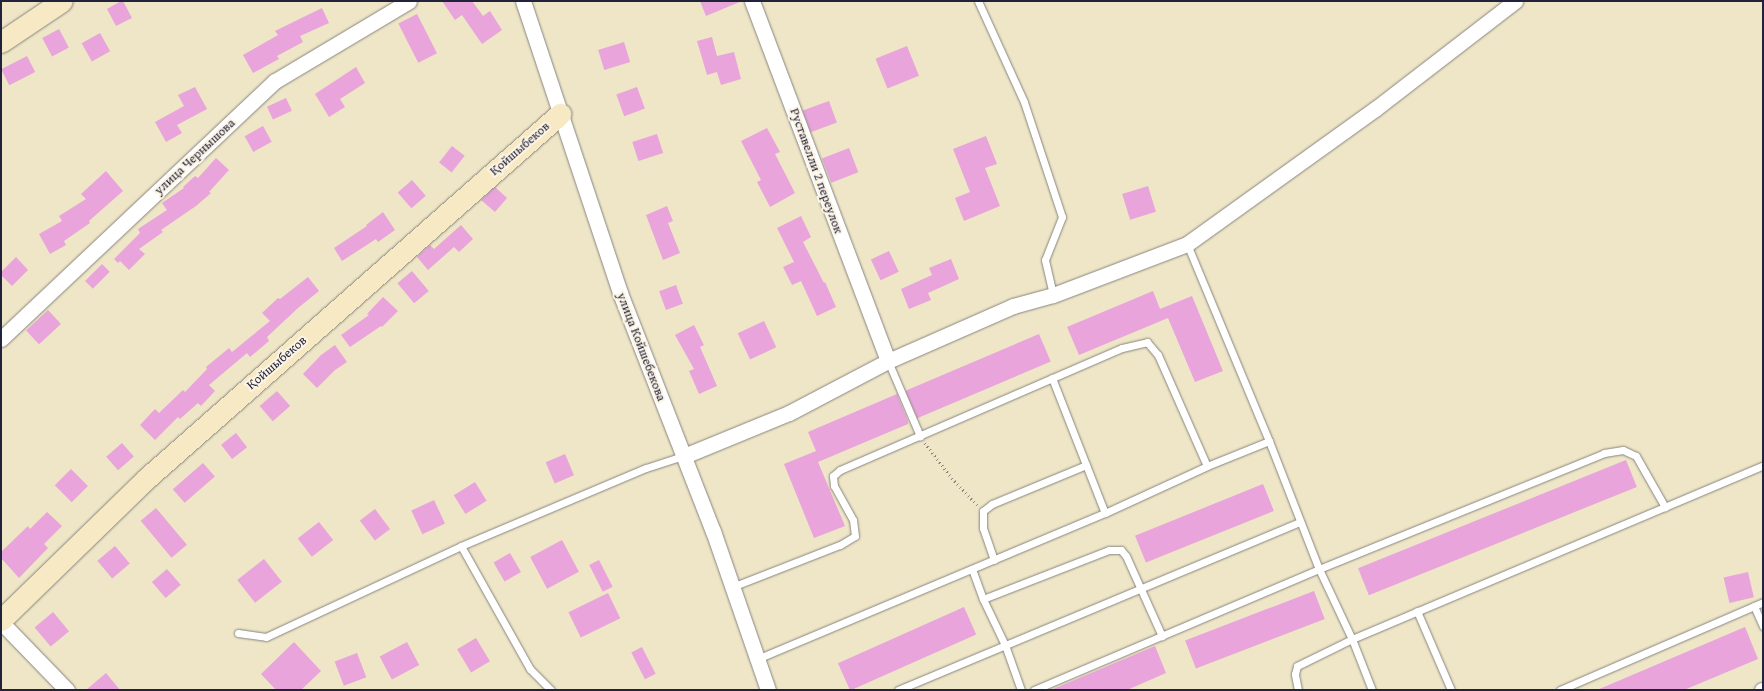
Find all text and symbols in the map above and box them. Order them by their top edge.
street label: Руставелли 2 переулок [786,106,846,236]
street label: улица Чернышова [151,116,239,198]
street label: Қойшыбеков [487,119,553,179]
street label: улица Койшебекова [613,291,669,403]
street label: Қойшыбеков [244,333,310,393]

